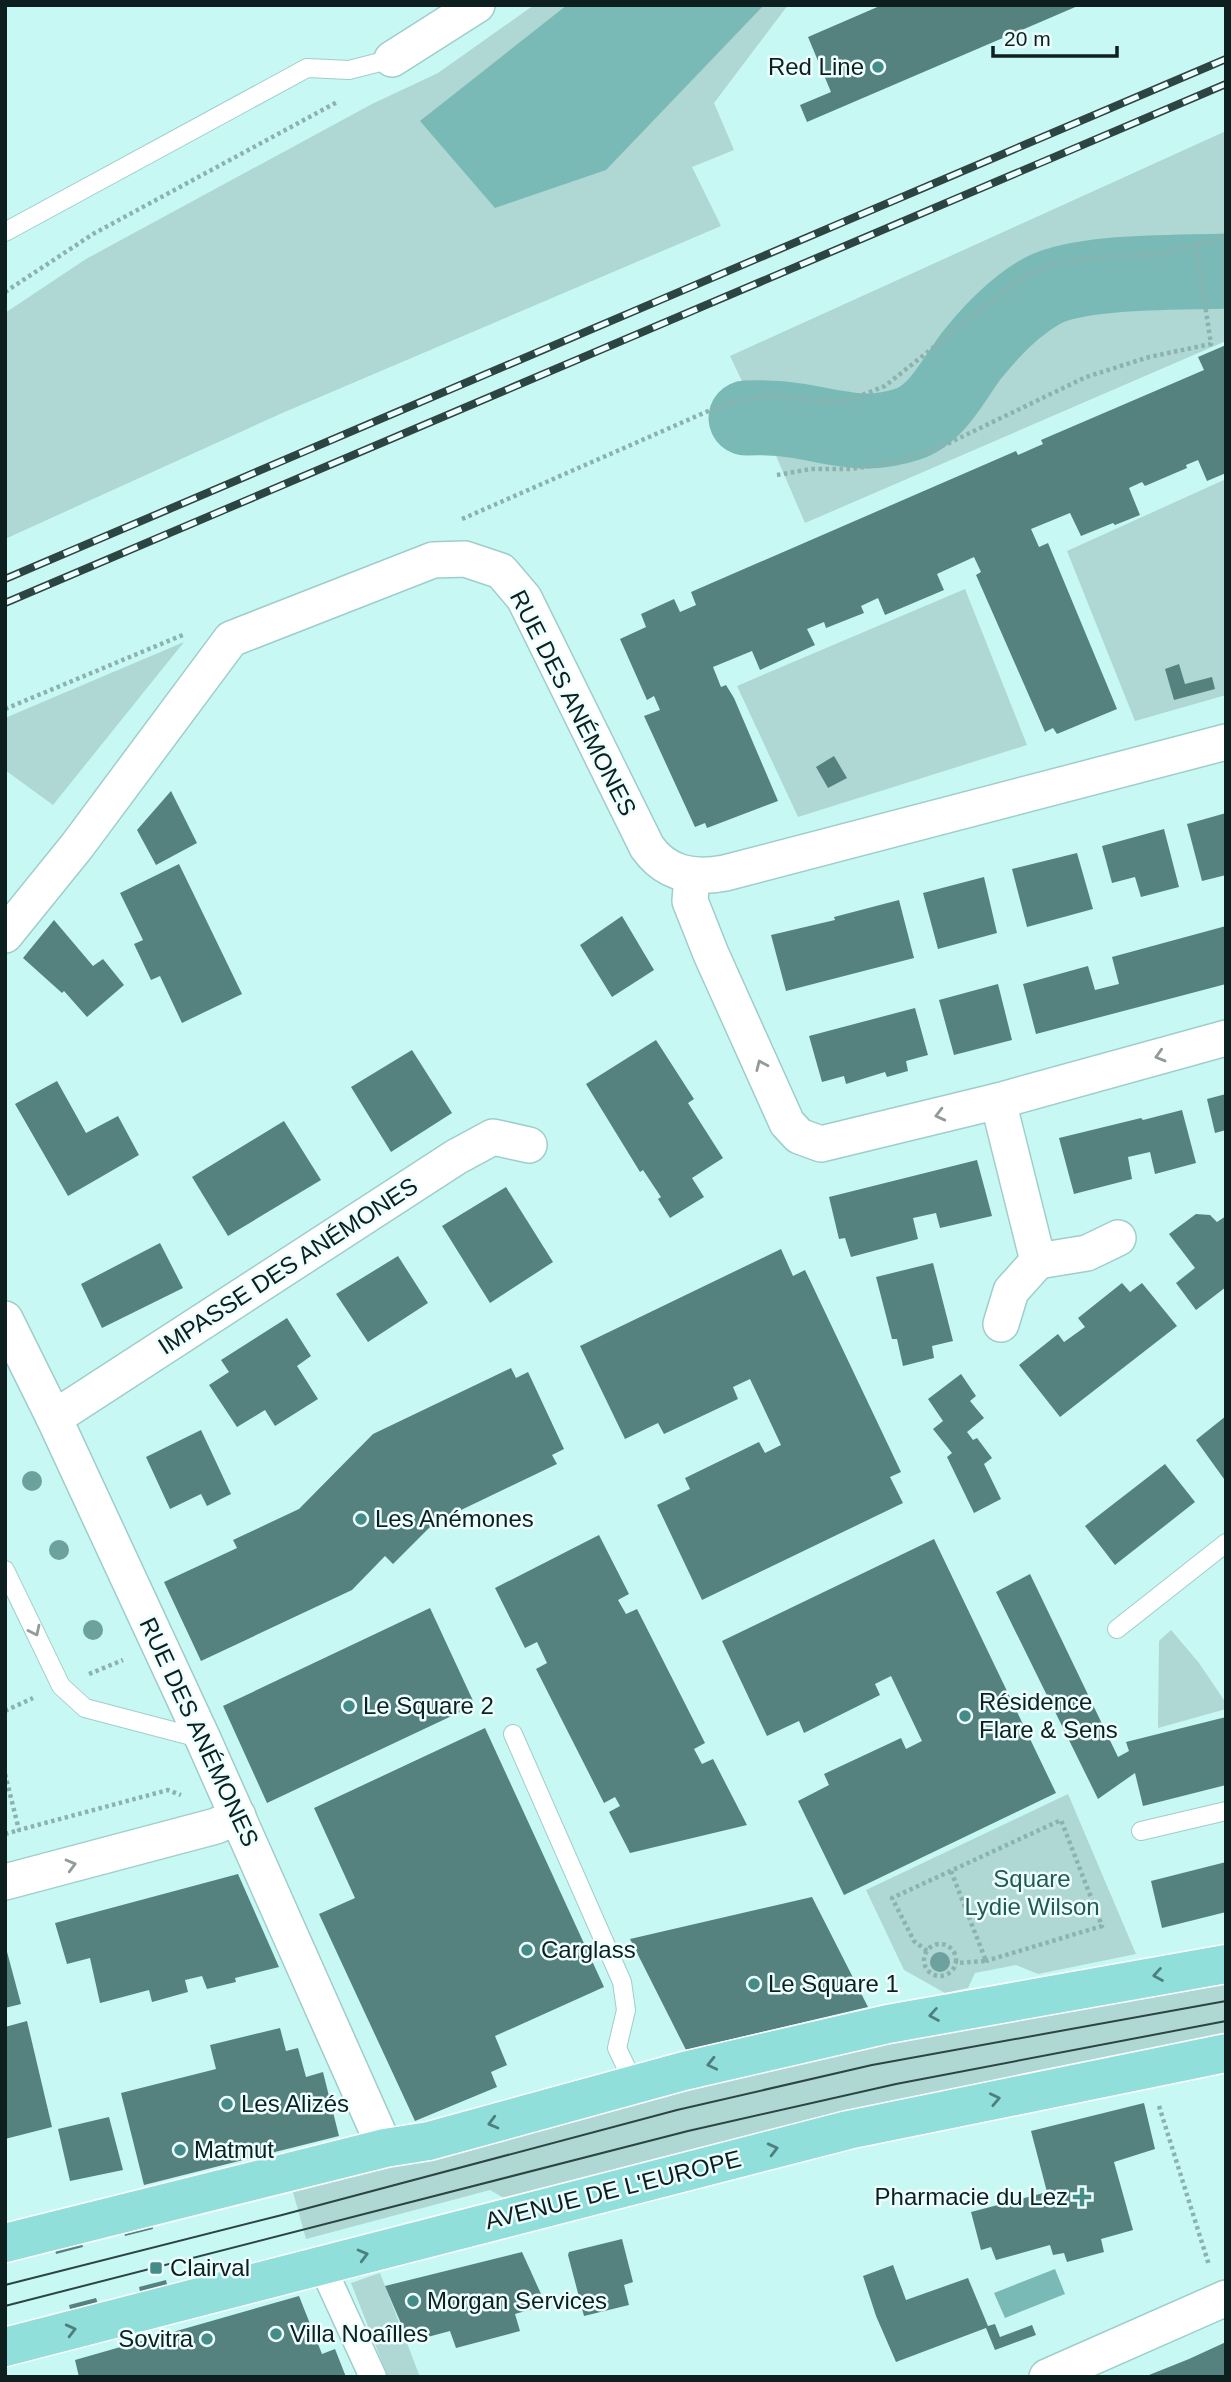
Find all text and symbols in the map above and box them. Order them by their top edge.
scale bar [993,14,1117,58]
text: 20 m [1004,27,1051,50]
place label: Red Line [768,53,864,80]
marker: Red Line [870,59,886,75]
street label: RUE DES ANÉMONES [505,586,642,820]
one-way arrow [1154,1048,1166,1062]
one-way arrow [755,1060,769,1072]
one-way arrow [934,1107,946,1121]
street label: IMPASSE DES ANÉMONES [153,1172,422,1360]
place label: Les Anémones [375,1505,534,1532]
marker: Les Anémones [353,1511,369,1527]
street label: RUE DES ANÉMONES [135,1613,264,1851]
one-way arrow [26,1624,40,1636]
place label: Résidence Flare & Sens [979,1688,1118,1743]
place label: Le Square 2 [363,1692,494,1719]
marker: Le Square 2 [341,1698,357,1714]
marker: Résidence Flare & Sens [957,1708,973,1724]
one-way arrow [65,1858,77,1873]
park label: Square Lydie Wilson [964,1865,1100,1920]
place label: Carglass [541,1936,636,1963]
marker: Carglass [519,1942,535,1958]
one-way arrow [1153,1967,1164,1982]
place label: Le Square 1 [768,1970,899,1997]
marker: Le Square 1 [746,1976,762,1992]
one-way arrow [929,2007,940,2022]
one-way arrow [706,2056,718,2071]
place label: Les Alizés [241,2090,349,2117]
one-way arrow [989,2093,1001,2108]
marker: Les Alizés [219,2096,235,2112]
one-way arrow [487,2115,499,2129]
place label: Matmut [194,2136,274,2163]
marker: Matmut [172,2142,188,2158]
one-way arrow [767,2143,779,2157]
street label: AVENUE DE L'EUROPE [482,2145,744,2234]
place label: Pharmacie du Lez [875,2183,1068,2210]
marker: Pharmacie du Lez [1074,2189,1090,2205]
one-way arrow [357,2249,369,2263]
place label: Clairval [170,2254,250,2281]
marker: Clairval [148,2260,164,2276]
place label: Morgan Services [427,2287,607,2314]
marker: Morgan Services [405,2293,421,2309]
place label: Villa Noaîlles [290,2320,428,2347]
one-way arrow [65,2324,77,2338]
place label: Sovitra [118,2325,194,2352]
marker: Villa Noaîlles [268,2326,284,2342]
marker: Sovitra [199,2331,215,2347]

